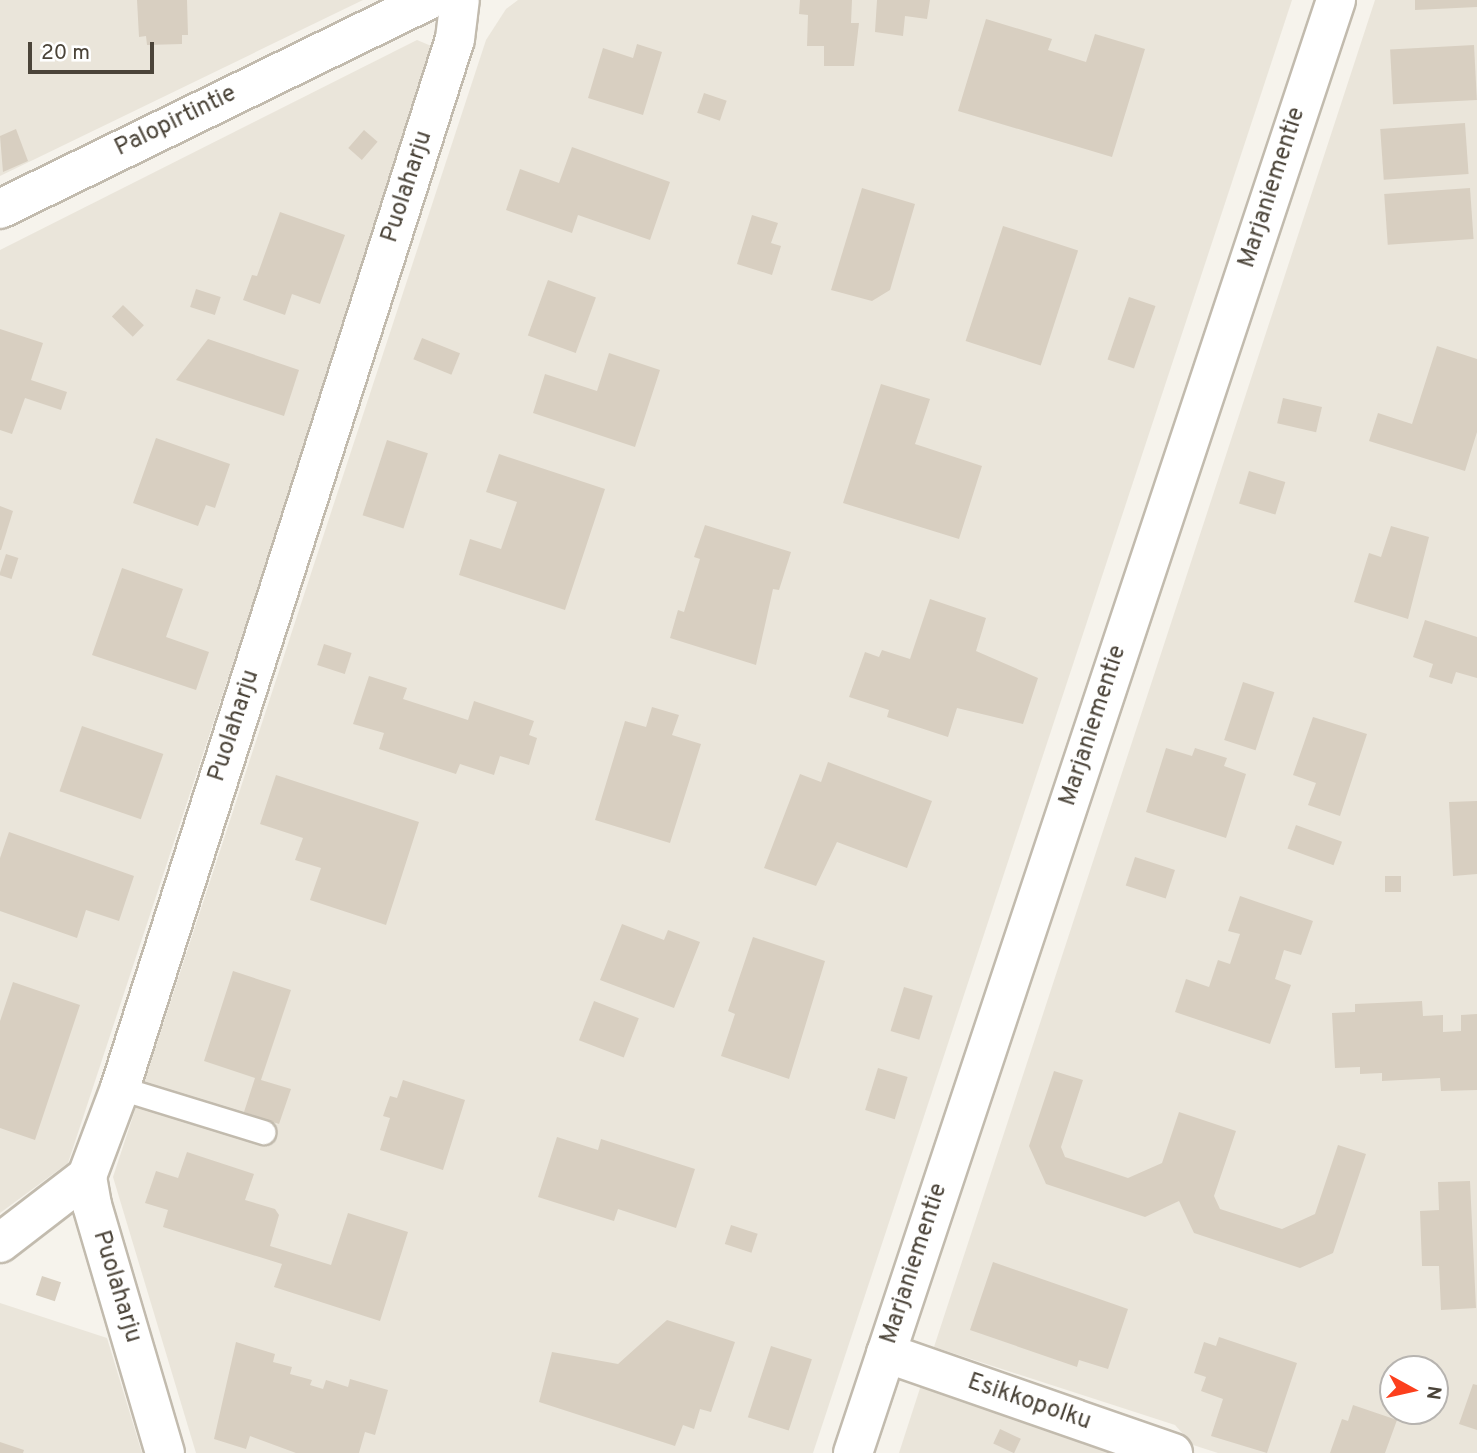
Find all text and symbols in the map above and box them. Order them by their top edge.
scale bar [32,28,158,72]
text: 20 m [41,40,90,67]
street label: Palopirtintie [111,80,241,164]
street label: Marjaniementie [1233,104,1313,272]
street label: Puolaharju [376,127,440,247]
street label: Marjaniementie [1054,642,1134,810]
street label: Puolaharju [203,666,267,786]
street label: Marjaniementie [875,1180,955,1348]
street label: Puolaharju [85,1227,147,1347]
north arrow [1379,1355,1449,1425]
street label: Esikkopolku [963,1368,1095,1438]
text: N [1420,1384,1446,1401]

